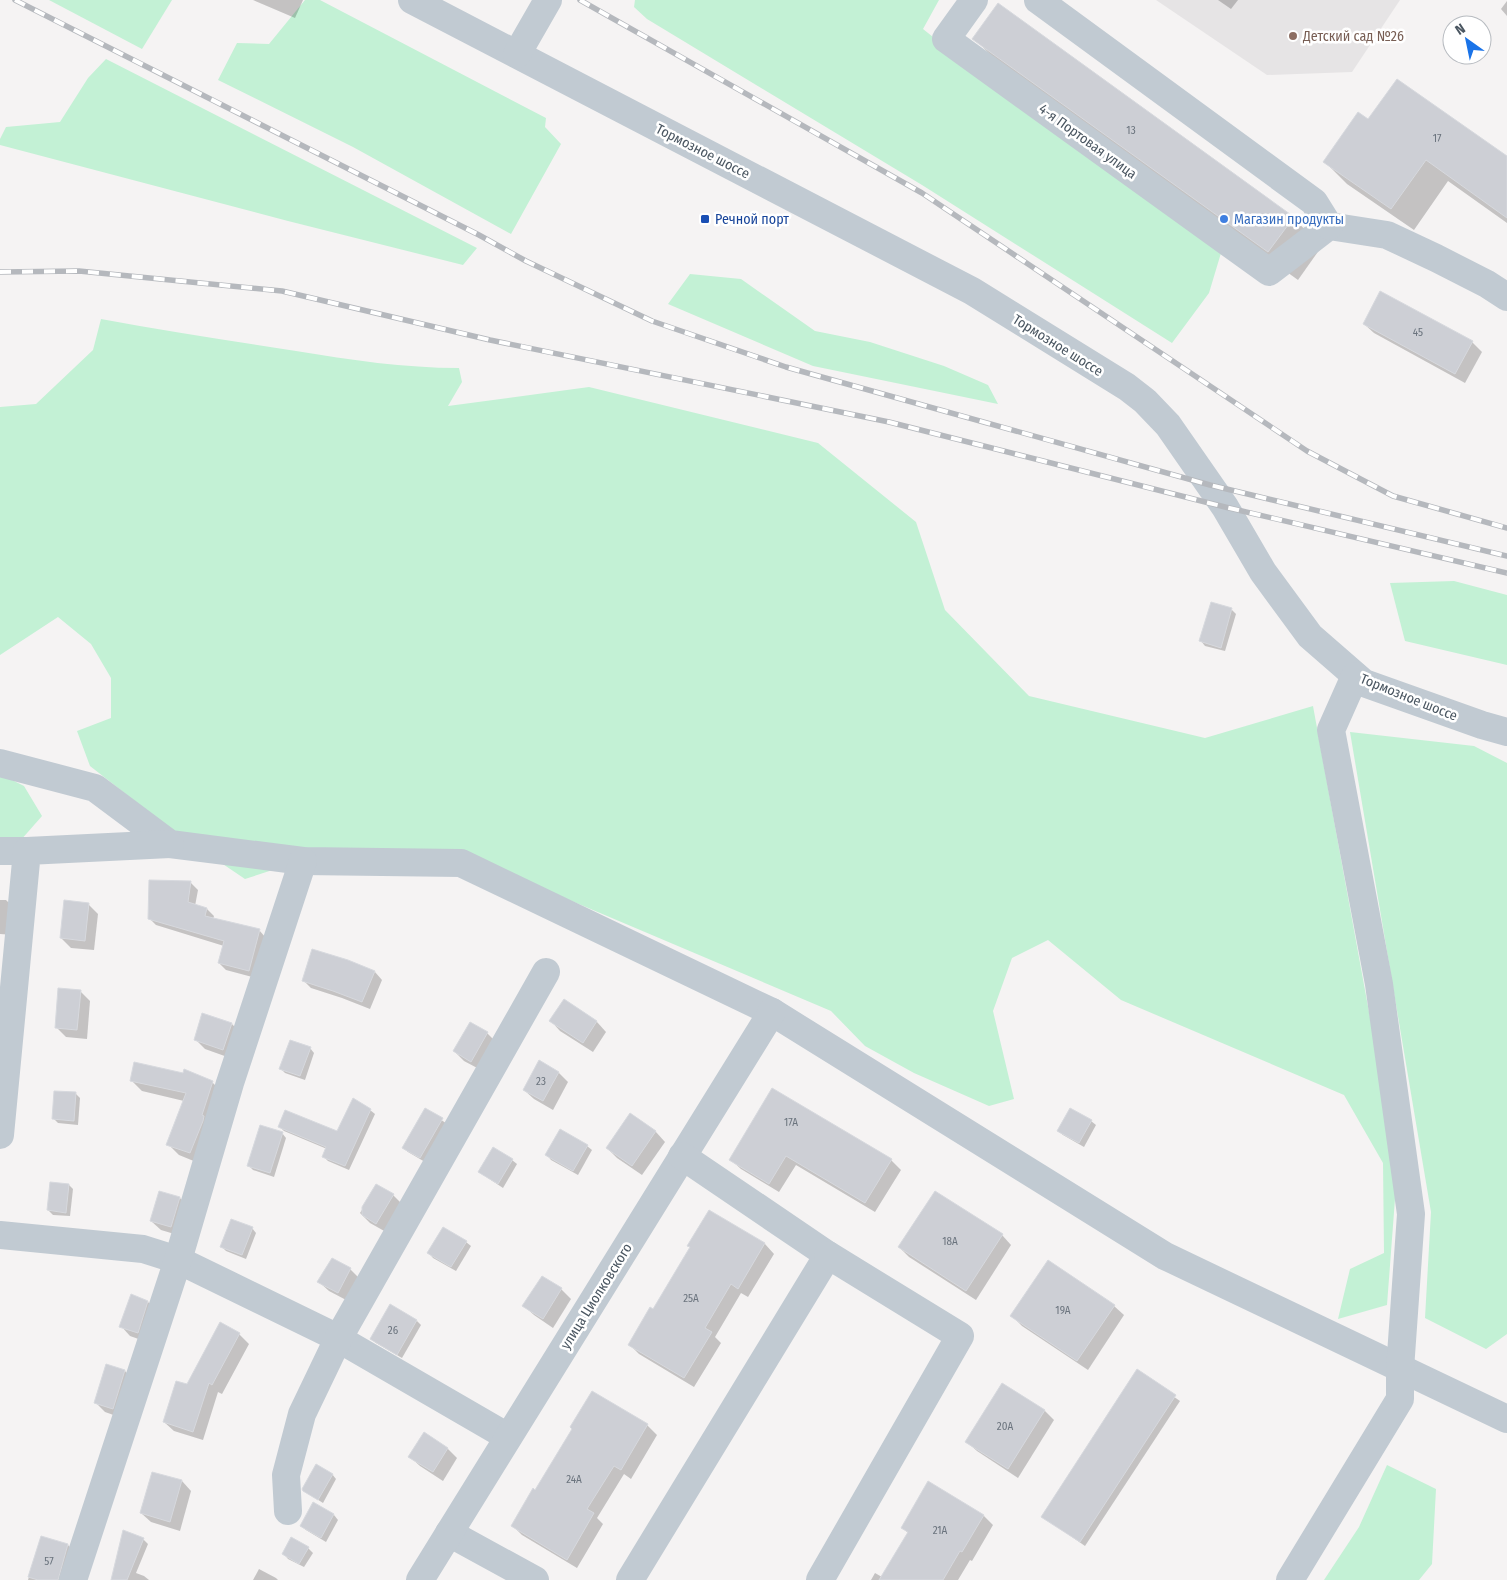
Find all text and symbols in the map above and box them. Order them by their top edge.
north arrow [1442,15,1492,65]
text: N [1452,20,1468,39]
place label: Детский сад №26 [1302,28,1404,45]
marker: Детский сад №26 [1287,30,1299,42]
street label: 4-я Портовая улица [1036,100,1140,183]
street label: Тормозное шоссе [653,120,753,182]
house number: 13 [1126,124,1136,137]
house number: 17 [1433,132,1442,145]
place label: Речной порт [715,211,789,228]
place label: Магазин продукты [1234,211,1344,228]
marker: Речной порт [699,213,711,225]
marker: Магазин продукты [1218,213,1230,225]
street label: Тормозное шоссе [1010,311,1106,380]
house number: 45 [1413,326,1423,339]
street label: Тормозное шоссе [1358,670,1460,725]
house number: 23 [536,1075,546,1088]
house number: 17А [784,1116,798,1129]
house number: 18А [942,1235,958,1248]
street label: улица Циолковского [557,1240,636,1352]
house number: 25А [683,1292,699,1305]
house number: 19А [1055,1304,1071,1317]
house number: 26 [388,1324,399,1337]
house number: 20А [997,1420,1013,1433]
house number: 24А [566,1473,582,1486]
house number: 21А [933,1524,948,1537]
house number: 57 [44,1555,54,1568]

